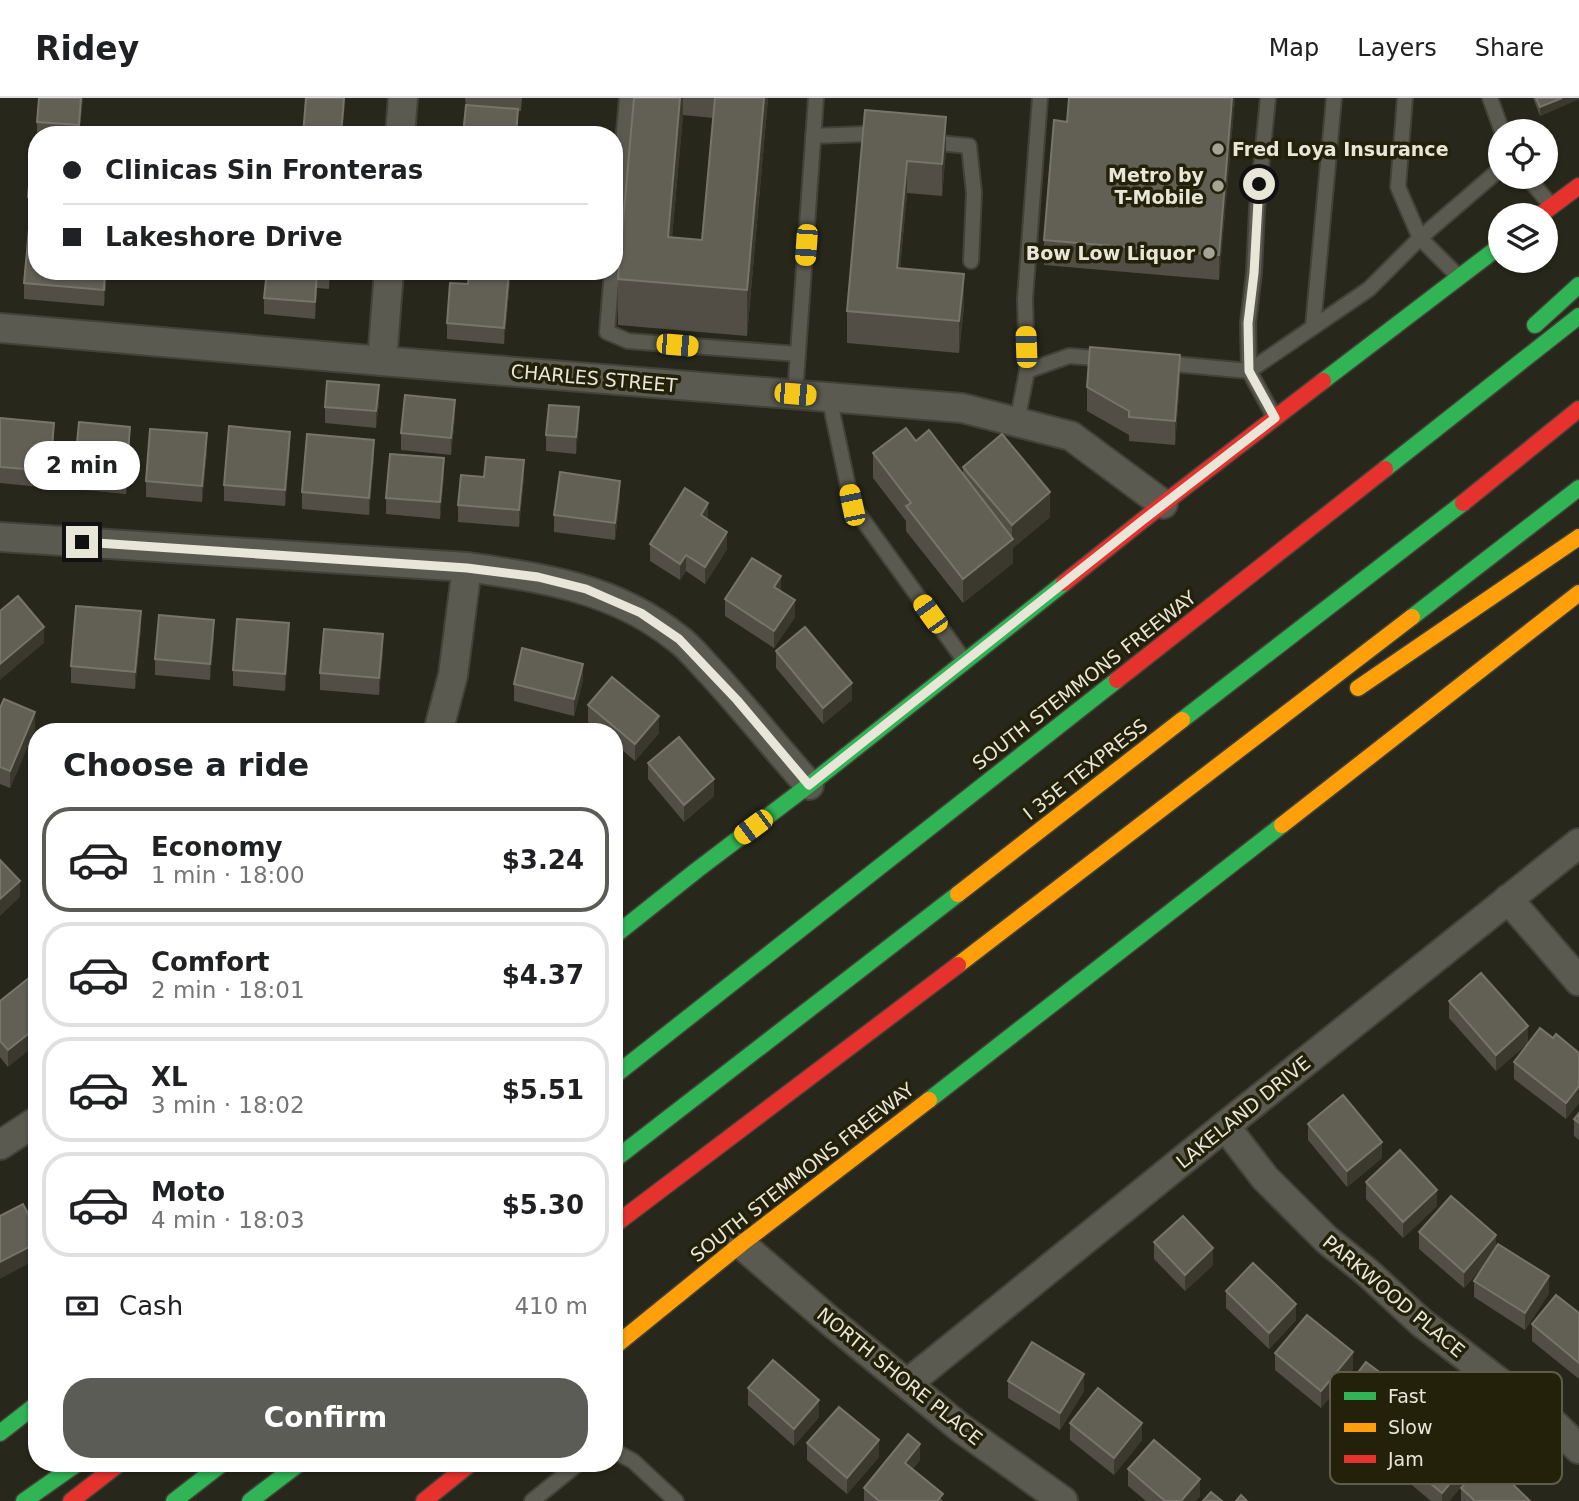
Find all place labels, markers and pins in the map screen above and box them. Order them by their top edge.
place label: Fred Loya Insurance [1232,138,1449,160]
marker: Fred Loya Insurance [1210,141,1226,157]
place label: Metro by T-Mobile [1108,164,1205,208]
marker: Metro by T-Mobile [1210,178,1226,194]
place label: Bow Low Liquor [1026,242,1196,264]
marker: Bow Low Liquor [1201,245,1217,261]

